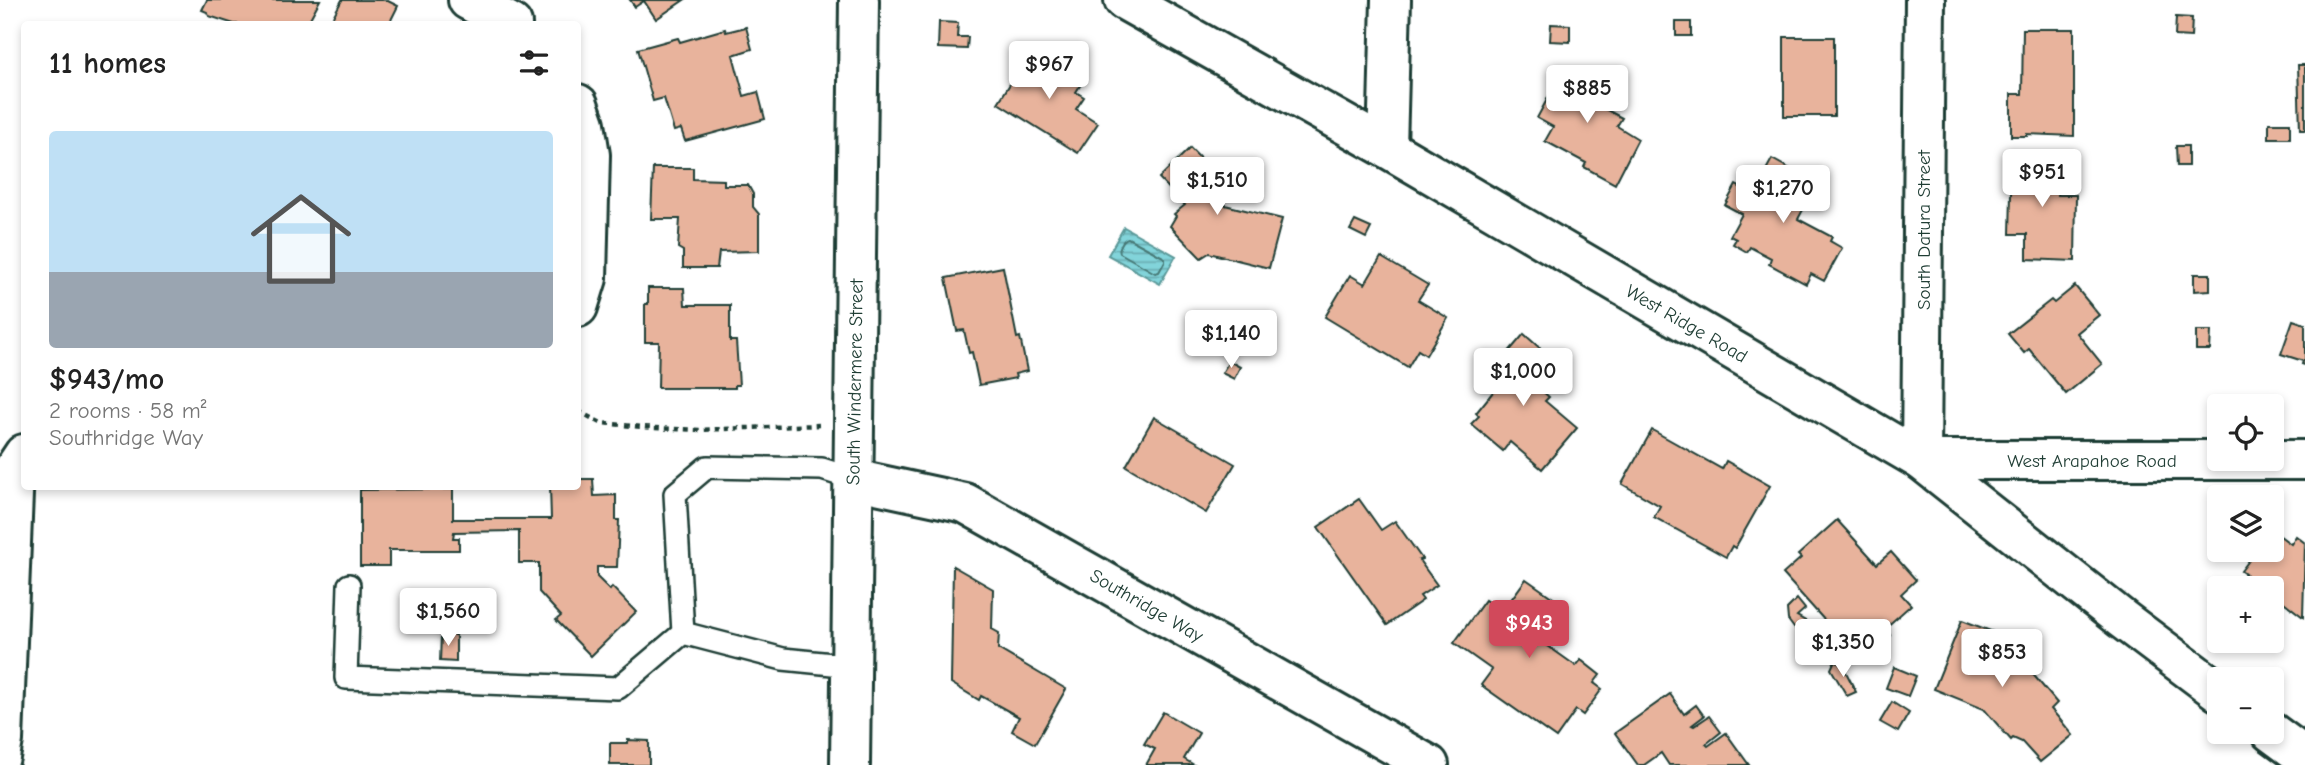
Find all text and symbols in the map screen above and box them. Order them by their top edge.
pin: $967 [1008,42,1090,101]
icon: filters [515,44,553,82]
text: 11 homes [49,46,166,81]
text: $967 [1025,50,1073,77]
pin: $885 [1546,66,1628,125]
text: $885 [1562,74,1612,101]
street label: South Datura Street [1913,149,1935,310]
pin: $951 [2001,150,2083,209]
pin: $1,510 [1160,158,1274,217]
text: $951 [2018,158,2066,185]
text: $1,510 [1186,166,1248,193]
pin: $1,270 [1726,166,1840,225]
text: $1,270 [1752,174,1814,201]
icon: home [238,176,364,302]
street label: South Windermere Street [842,278,868,485]
street label: West Ridge Road [1622,280,1751,368]
pin: $1,140 [1174,310,1288,370]
text: $1,140 [1201,319,1261,346]
pin: $1,000 [1466,348,1580,408]
text: $1,000 [1490,357,1556,384]
text: $943/mo [49,362,164,397]
map controls [2207,394,2284,744]
button: locate [2207,394,2284,471]
text: 2 rooms · 58 m² [49,397,207,424]
text: Southridge Way [49,424,203,451]
street label: West Arapahoe Road [2007,450,2177,472]
button: layers [2207,485,2284,562]
street label: Southridge Way [1086,565,1208,647]
button: + [2207,576,2284,653]
pin: $1,560 [391,588,505,648]
text: $1,560 [416,597,480,624]
pin: $943 [1488,600,1570,660]
text: $943 [1505,609,1553,636]
pin: $1,350 [1786,620,1900,679]
text: $1,350 [1811,628,1875,655]
pin: $853 [1961,630,2043,689]
text: $853 [1977,638,2027,665]
button: − [2207,667,2284,744]

